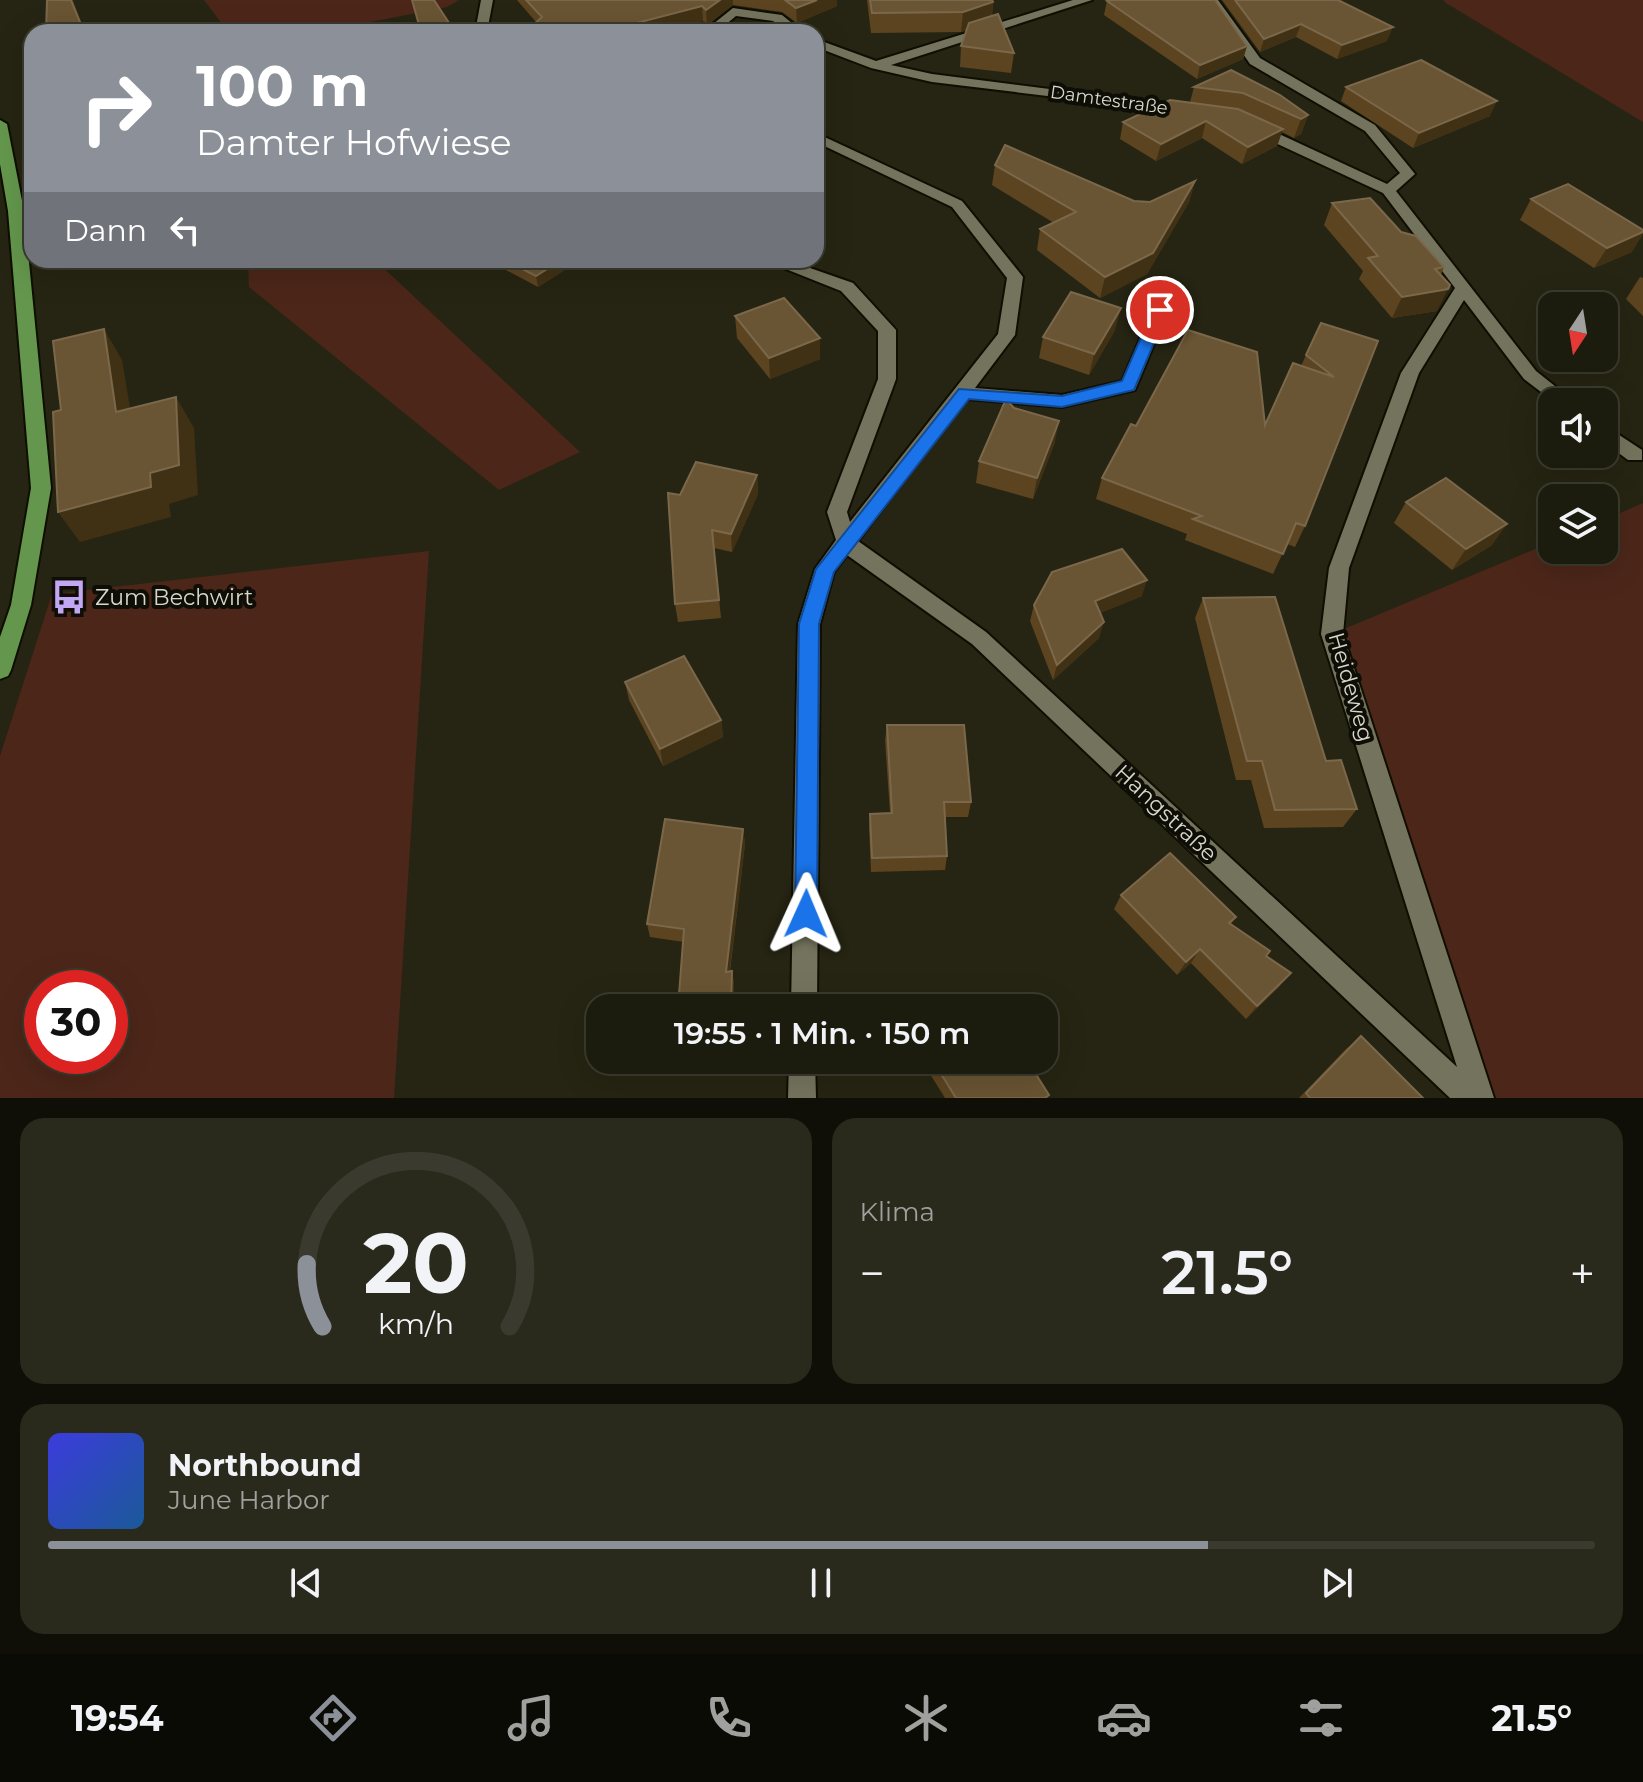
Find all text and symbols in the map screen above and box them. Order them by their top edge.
text: 100 m [196,52,369,120]
icon: right [64,56,168,160]
street label: Damtestraße [1049,81,1169,119]
text: Damter Hofwiese [196,120,512,164]
icon: left [163,208,207,252]
text: Dann [64,212,147,249]
pin [1126,276,1194,344]
icon: arrive [1138,288,1182,332]
north arrow [1538,292,1618,372]
map controls [1538,292,1618,564]
button: sound [1538,388,1618,468]
button: layers [1538,484,1618,564]
bus stop icon: Zum Bechwirt [50,578,88,616]
place label: Zum Bechwirt [95,584,253,611]
street label: Heideweg [1323,629,1379,745]
street label: Hangstraße [1109,759,1223,867]
position arrow [764,872,848,956]
speed limit sign: 30 [24,970,128,1074]
text: 19:55 · 1 Min. · 150 m [674,1015,970,1052]
text: Klima [860,1196,935,1228]
text: 20 [363,1212,469,1314]
text: 21.5° [1161,1236,1293,1309]
text: − [860,1246,885,1300]
text: + [1570,1246,1595,1300]
text: km/h [378,1306,454,1341]
text: Northbound [168,1447,362,1484]
text: June Harbor [168,1484,330,1516]
icon: previous [284,1561,328,1605]
icon: pause [799,1561,843,1605]
icon: next [1315,1561,1359,1605]
icon: directions [305,1690,361,1746]
icon: music [503,1690,559,1746]
icon: phone [701,1690,757,1746]
icon: climate [898,1690,954,1746]
icon: car [1096,1690,1152,1746]
icon: filters [1293,1690,1349,1746]
text: 19:54 [71,1696,164,1740]
text: 21.5° [1491,1696,1572,1740]

